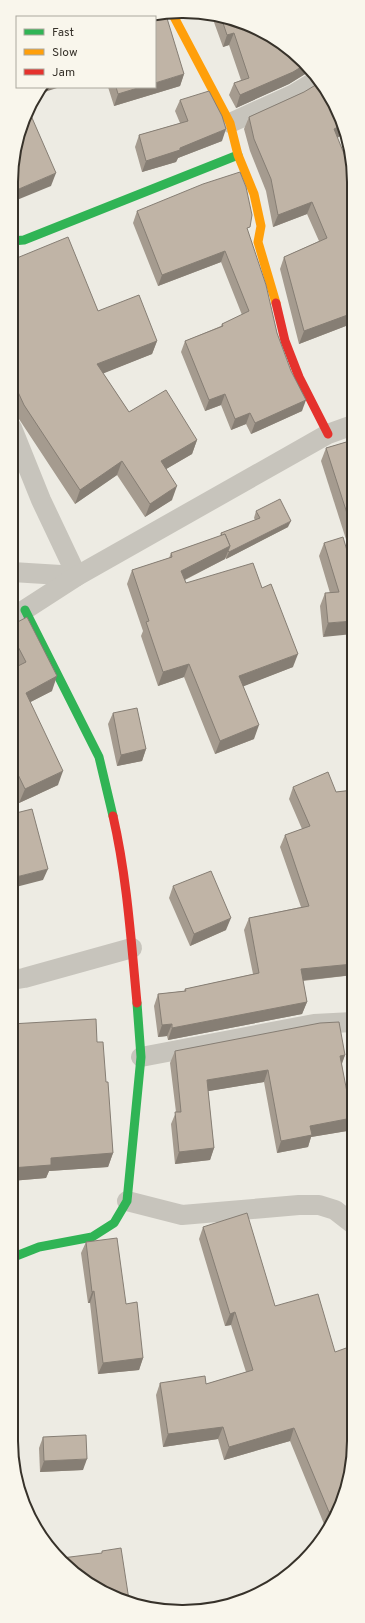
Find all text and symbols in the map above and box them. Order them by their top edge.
legend [16,16,156,88]
text: Fast [52,25,74,41]
text: Slow [52,45,78,61]
text: Jam [52,65,75,81]

